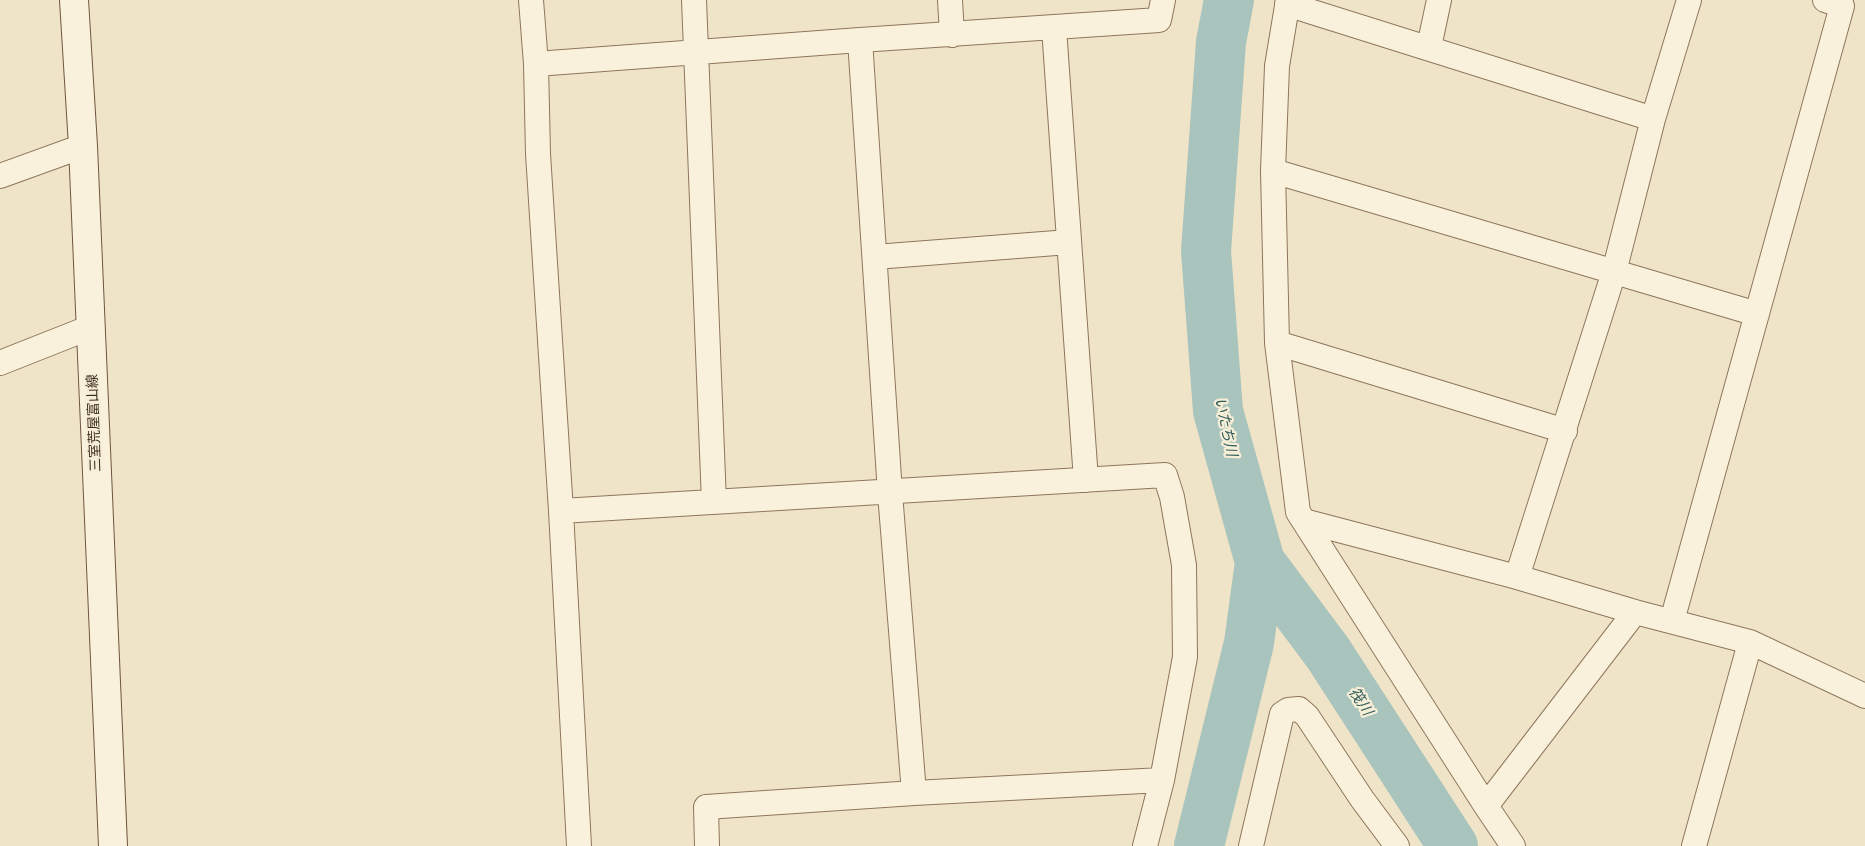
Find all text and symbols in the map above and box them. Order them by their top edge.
street label: 三室荒屋富山線 [85,374,105,472]
water label: いたち川 [1210,396,1240,458]
water label: 筏川 [1344,685,1376,719]

